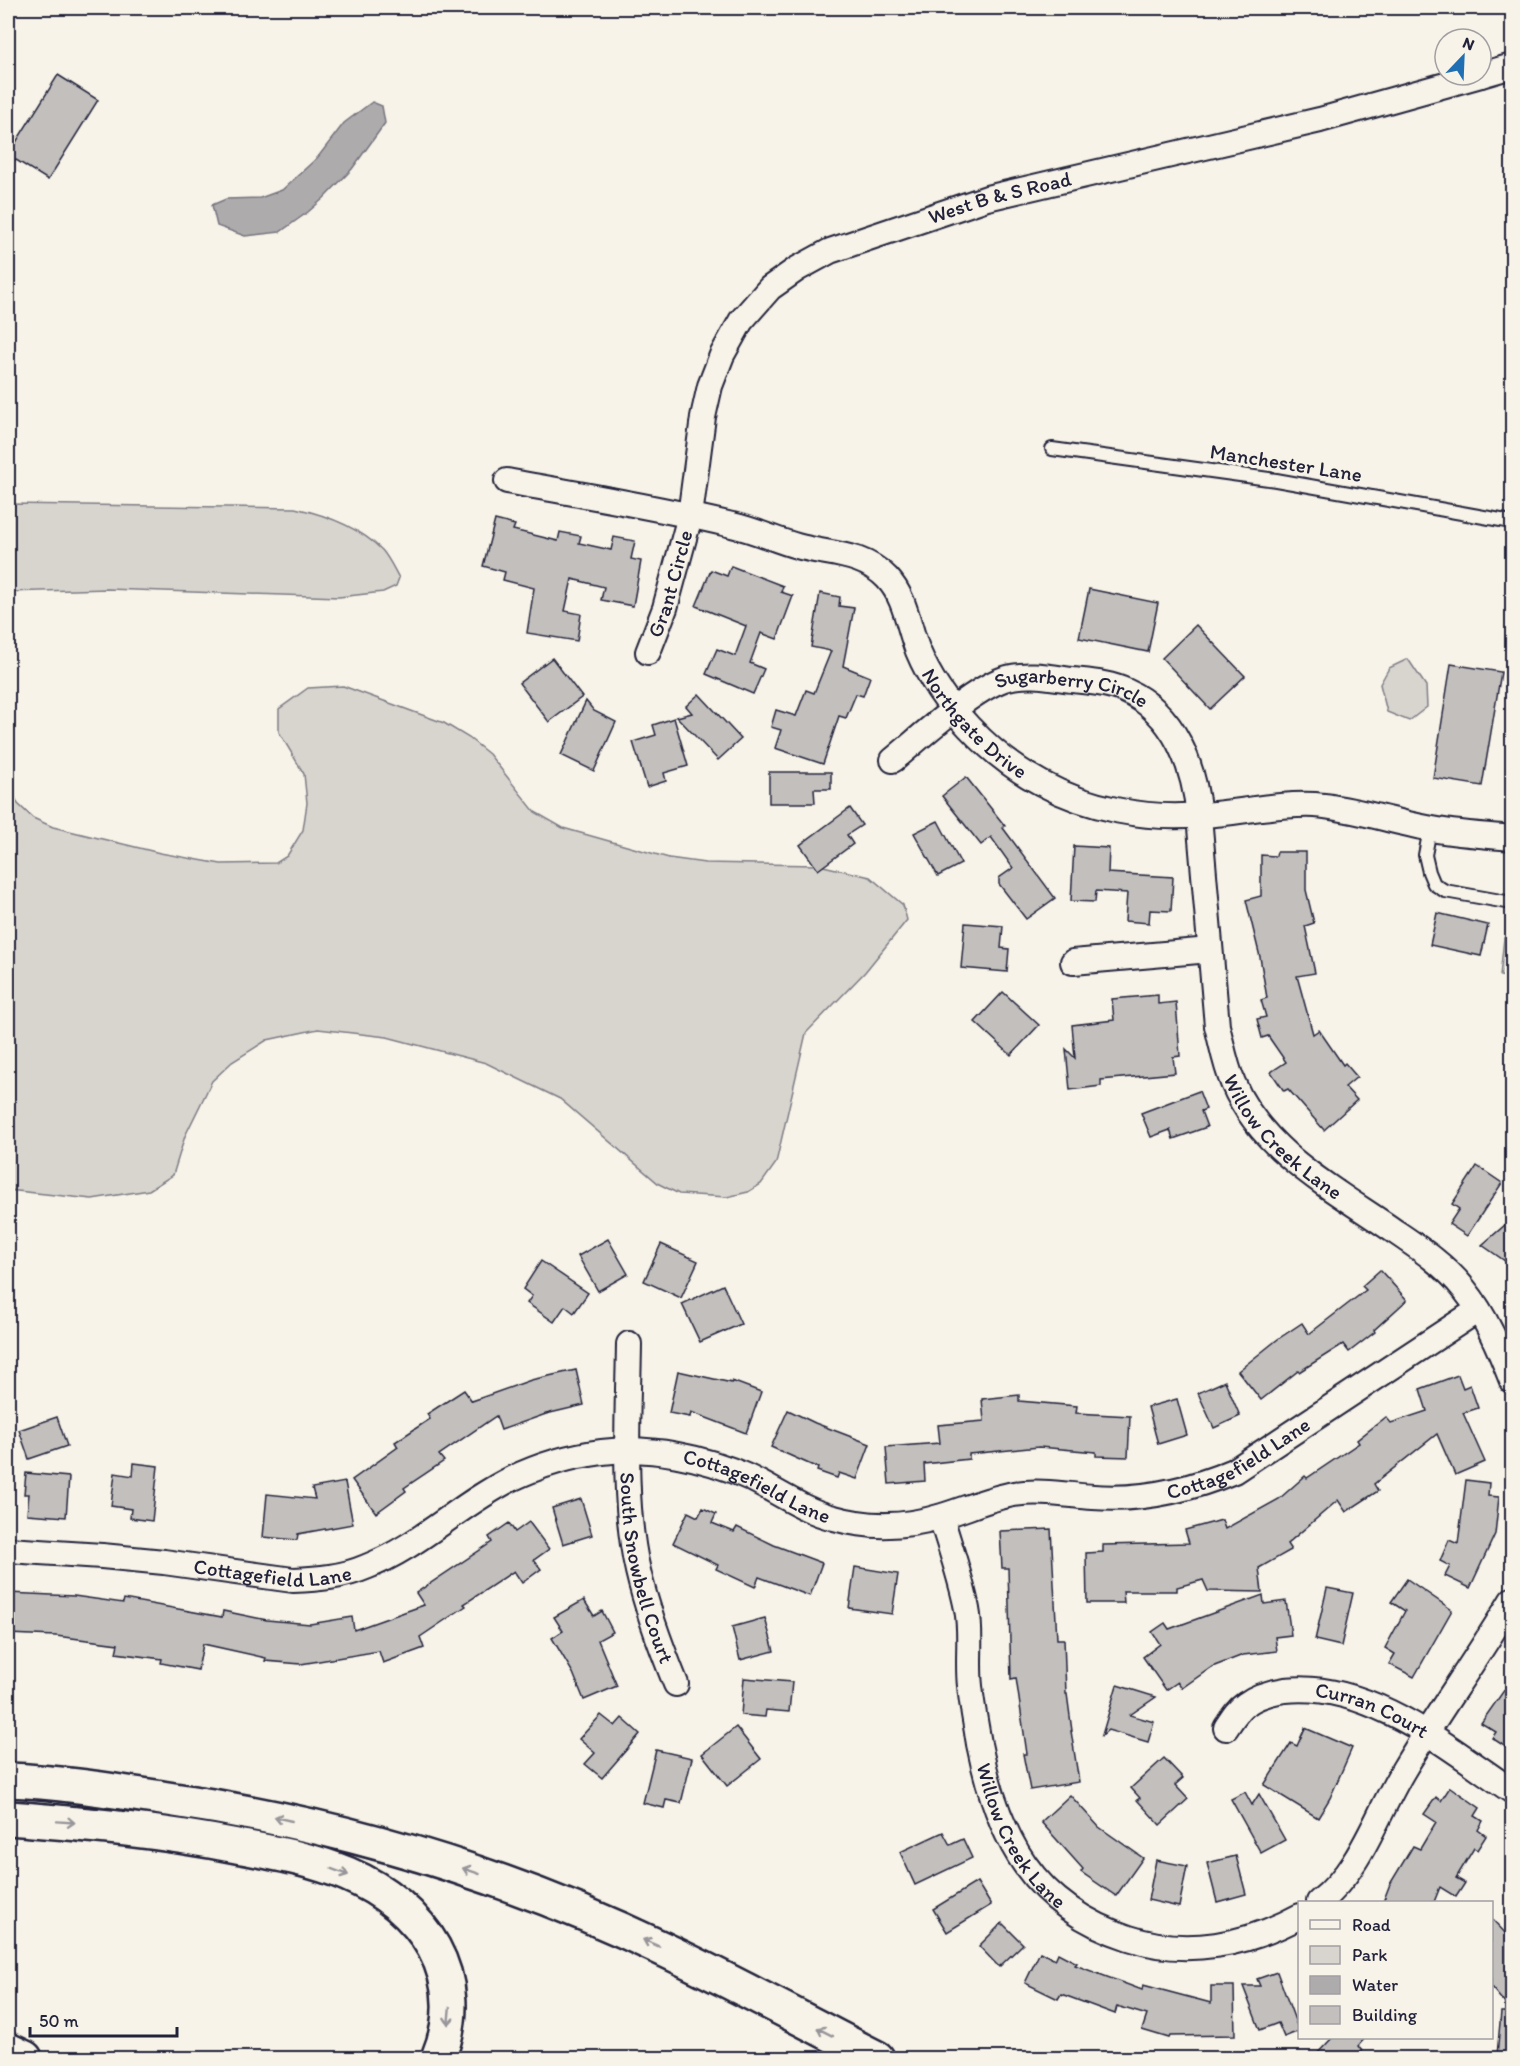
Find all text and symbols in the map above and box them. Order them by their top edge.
north arrow [1433,27,1493,87]
text: N [1460,33,1477,55]
street label: West B & S Road [925,166,1074,229]
street label: Manchester Lane [1208,438,1364,487]
street label: Grant Circle [642,527,698,641]
street label: Sugarberry Circle [990,662,1154,713]
street label: Northgate Drive [917,664,1032,784]
street label: Willow Creek Lane [1219,1070,1347,1205]
street label: Cottagefield Lane [1164,1411,1315,1504]
street label: Cottagefield Lane [681,1443,834,1528]
street label: South Snowbell Court [615,1472,680,1667]
street label: Cottagefield Lane [192,1553,354,1592]
street label: Curran Court [1314,1677,1434,1743]
street label: Willow Creek Lane [972,1760,1071,1914]
one-way arrow [274,1812,293,1824]
one-way arrow [55,1817,75,1828]
one-way arrow [462,1864,480,1875]
one-way arrow [330,1867,348,1878]
legend [1298,1901,1493,2039]
text: Road [1352,1914,1391,1936]
one-way arrow [643,1937,661,1949]
text: Park [1352,1944,1387,1966]
text: Water [1352,1974,1398,1996]
scale bar [30,2000,177,2038]
text: Building [1352,2004,1418,2026]
one-way arrow [443,2006,454,2025]
text: 50 m [39,2010,79,2032]
one-way arrow [817,2026,835,2037]

